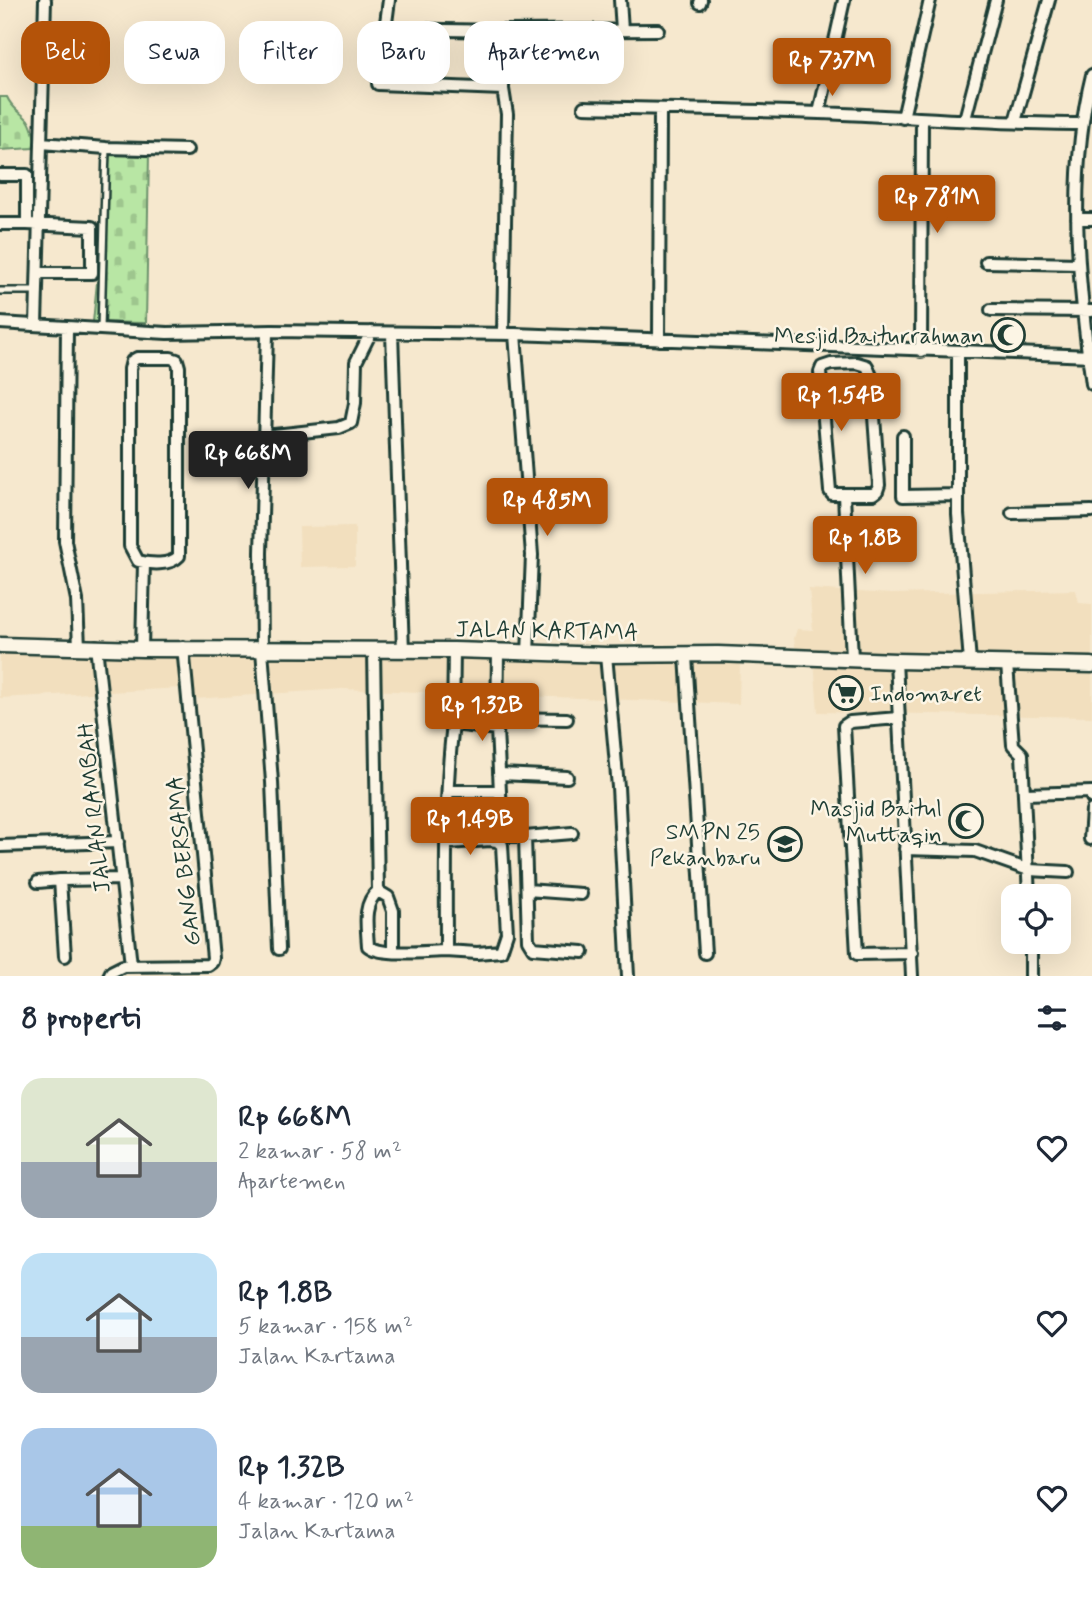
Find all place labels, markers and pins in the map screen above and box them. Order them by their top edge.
pin: Rp 737M [767,38,897,98]
pin: Rp 781M [872,176,1002,235]
mosque icon: Mesjid Baiturrahman [989,316,1027,354]
place label: Mesjid Baiturrahman [774,322,984,352]
pin: Rp 1.54B [769,374,913,433]
pin: Rp 668M [183,432,313,491]
pin: Rp 485M [482,478,612,538]
pin: Rp 1.8B [800,516,930,576]
supermarket icon: Indomaret [827,674,865,712]
place label: Indomaret [870,680,982,710]
pin: Rp 1.32B [410,684,554,743]
place label: Masjid Baitul Muttaqin [810,795,942,851]
pin: Rp 1.49B [398,798,542,857]
mosque icon: Masjid Baitul Muttaqin [947,802,985,840]
place label: SMPN 25 Pekanbaru [650,818,760,874]
school or university icon: SMPN 25 Pekanbaru [766,825,804,863]

